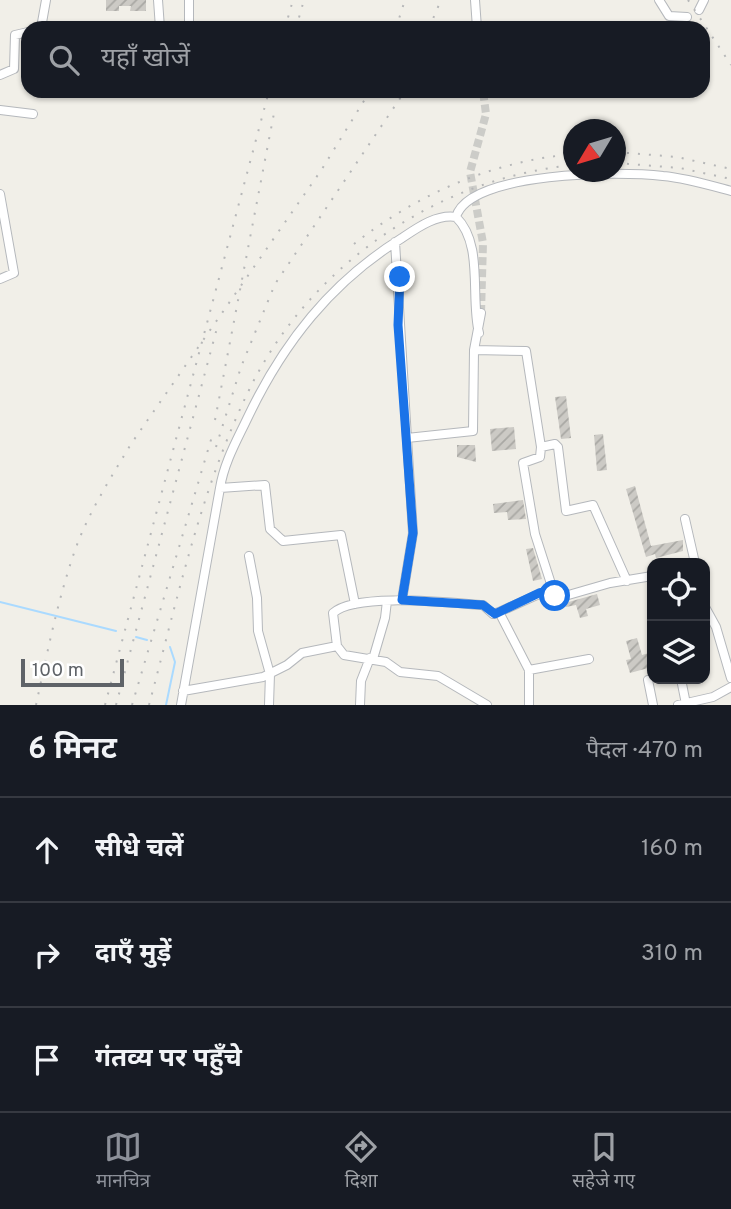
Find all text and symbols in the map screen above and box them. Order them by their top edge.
search box [21,21,710,98]
icon: search [45,41,83,79]
text: यहाँ खोजें [101,43,190,76]
north arrow [563,119,626,182]
route end [384,261,415,292]
map controls [647,558,710,684]
button: locate [647,558,710,621]
route start [539,580,570,611]
button: layers [647,621,710,684]
scale bar [21,656,124,688]
text: 100 m [32,659,84,683]
text: 6 मिनट [28,732,117,769]
text: पैदल · 470 m [586,737,703,766]
icon: ahead [28,831,66,869]
text: सीधे चलें [95,833,183,866]
text: 160 m [641,835,703,864]
icon: right [28,936,66,974]
text: दाएँ मुड़ें [95,938,171,971]
text: 310 m [641,940,703,969]
icon: arrive [28,1041,66,1079]
text: गंतव्य पर पहुँचे [95,1043,242,1076]
tab: मानचित्र [96,1128,150,1195]
tab: दिशा [342,1128,380,1195]
tab: सहेजे गए [572,1128,635,1195]

